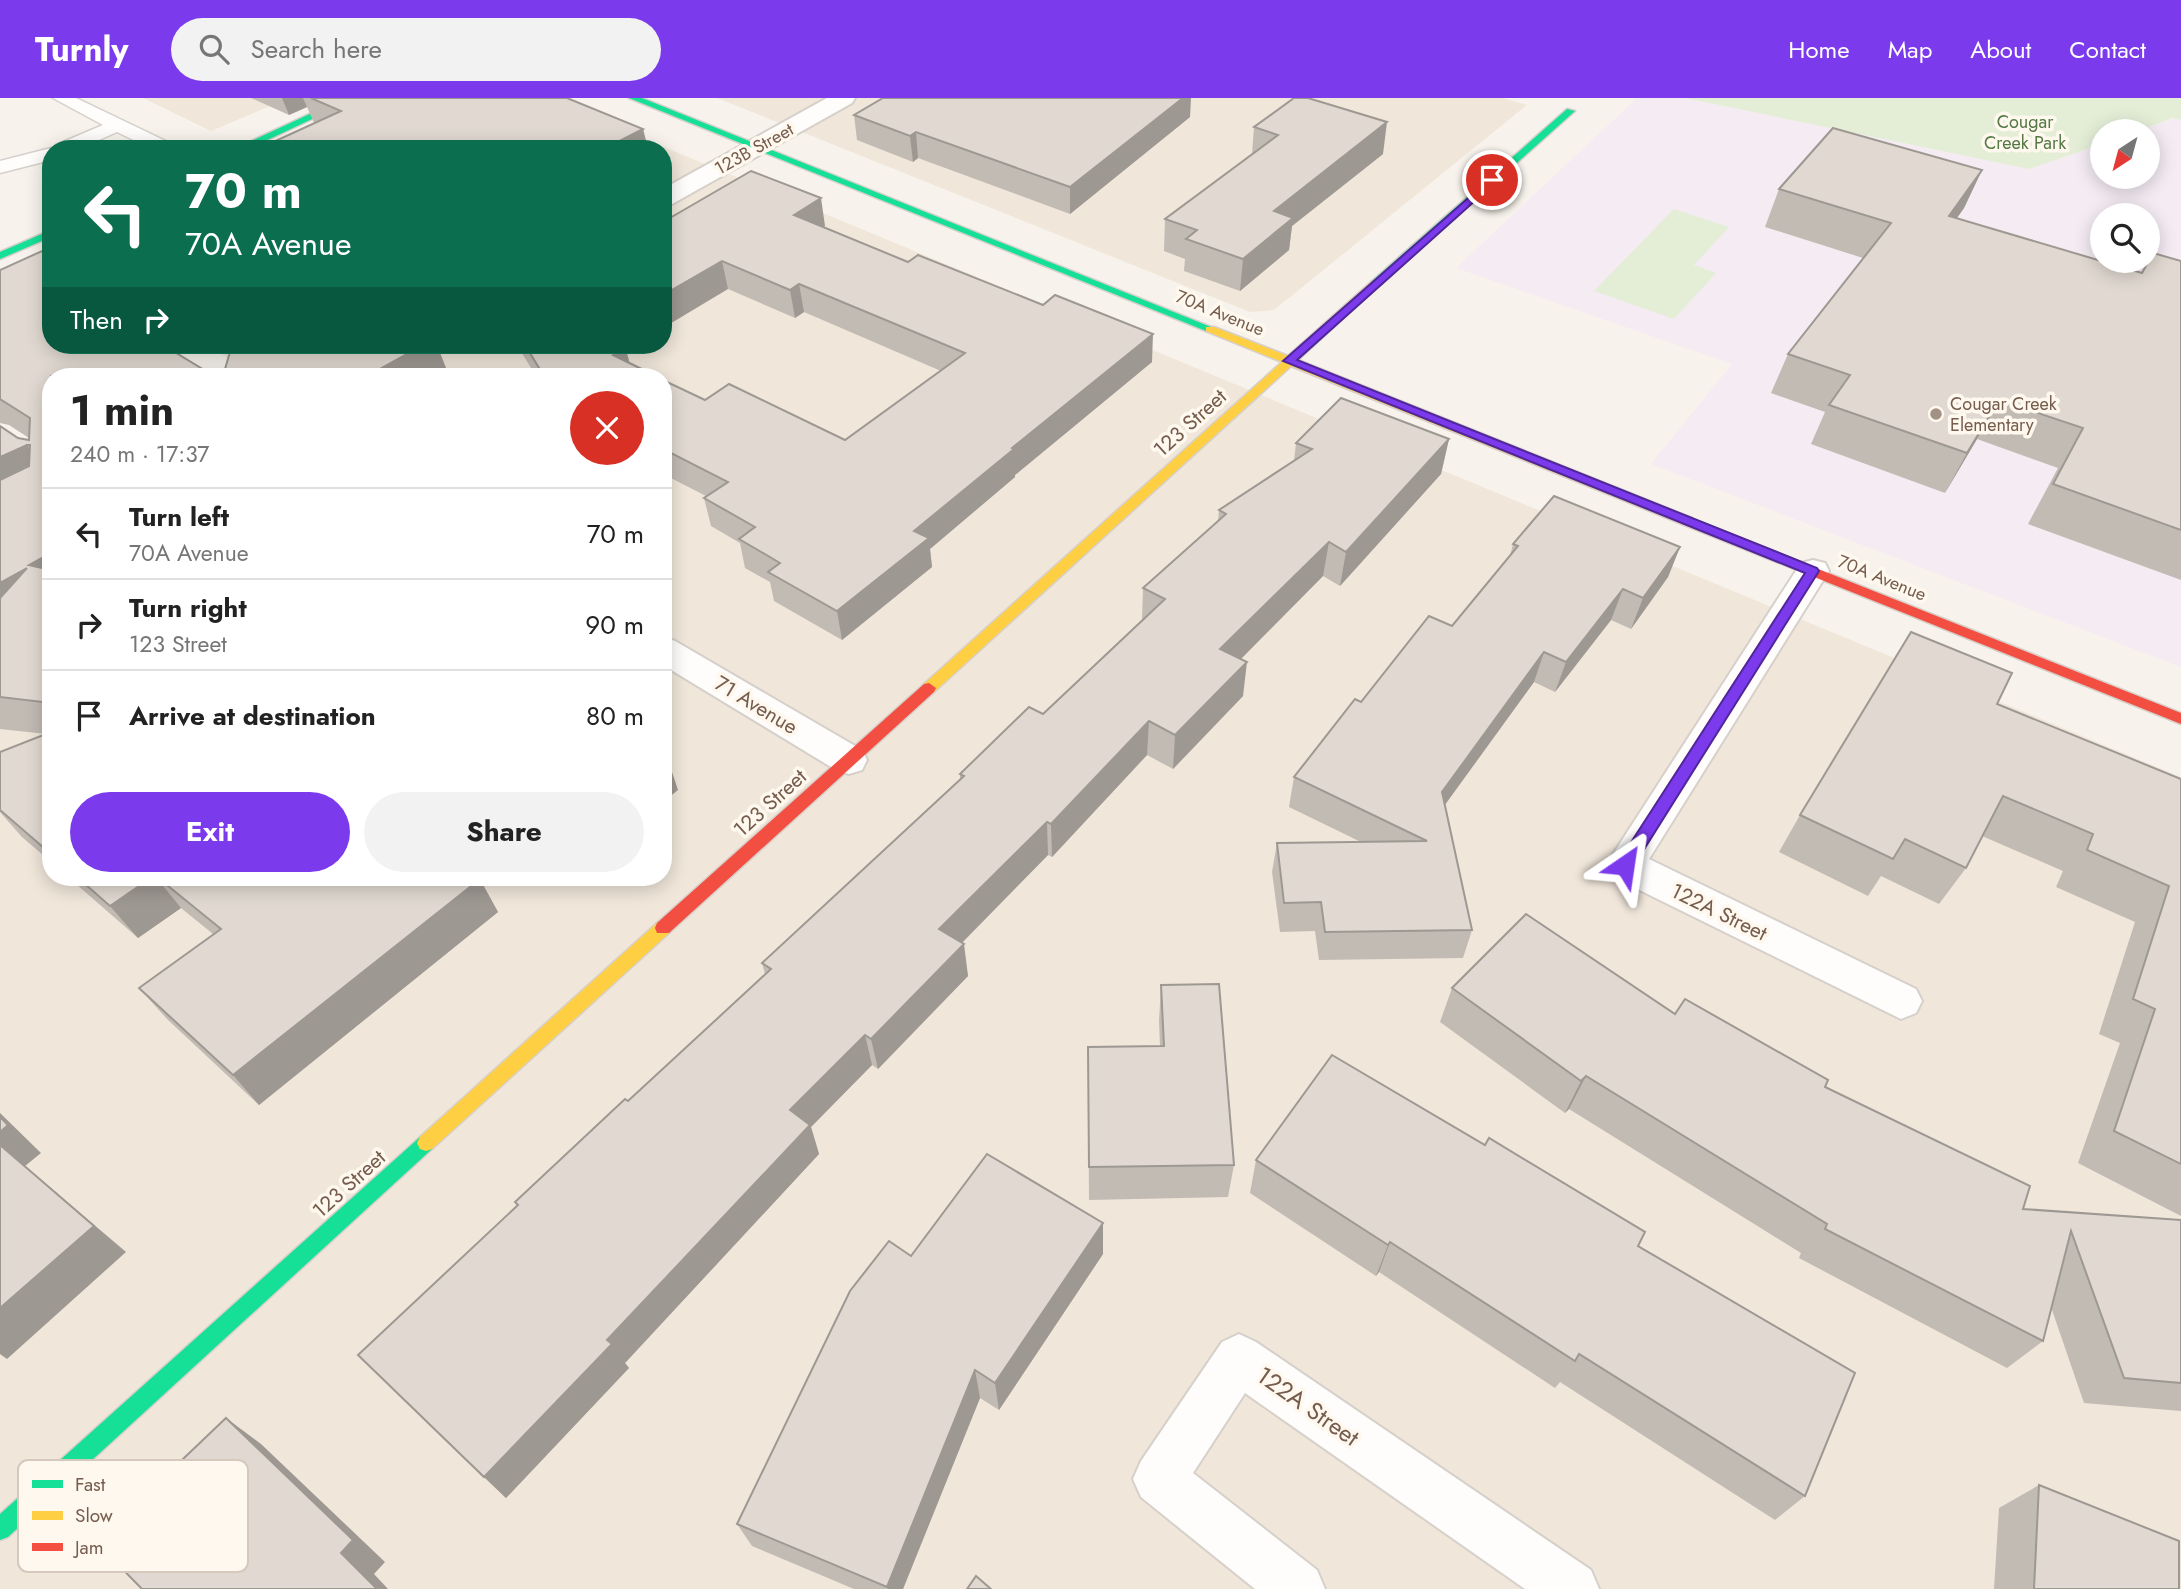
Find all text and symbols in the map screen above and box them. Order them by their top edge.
search box [171,18,661,81]
text: Turnly [35,26,129,73]
icon: search [195,30,233,68]
text: Search here [251,30,382,68]
text: Home [1788,32,1850,67]
text: Map [1888,32,1932,67]
text: About [1970,32,2031,67]
text: Contact [2069,32,2146,67]
park label: Cougar Creek Park [1984,109,2066,156]
street label: 123B Street [710,116,799,181]
north arrow [2090,119,2160,189]
map controls [2090,119,2160,273]
pin [1462,150,1522,210]
text: 70 m [185,156,302,226]
icon: arrive [1473,161,1511,199]
icon: left [70,168,161,259]
button: search [2090,203,2160,273]
text: 70A Avenue [185,221,351,267]
street label: 70A Avenue [1172,283,1268,343]
text: Then [70,301,123,339]
icon: right [137,301,175,339]
text: 1 min [70,380,174,441]
street label: 123 Street [1147,382,1233,464]
button: close [570,391,644,465]
place label: Cougar Creek Elementary [1950,391,2057,438]
marker: Cougar Creek Elementary [1928,406,1944,422]
text: 240 m · 17:37 [70,437,209,471]
text: Turn left [129,498,229,536]
icon: left [70,515,108,553]
text: 70 m [587,515,644,553]
text: 70A Avenue [129,536,249,570]
street label: 70A Avenue [1834,548,1930,608]
text: Turn right [129,589,247,627]
icon: right [70,606,108,644]
text: 90 m [585,606,644,644]
text: 123 Street [129,627,227,661]
street label: 71 Avenue [709,668,803,742]
icon: arrive [70,697,108,735]
text: Arrive at destination [129,697,376,735]
text: 80 m [586,697,644,735]
street label: 123 Street [727,762,813,844]
button: Exit [70,792,350,872]
button: Share [364,792,644,872]
position arrow [1588,828,1662,902]
street label: 122A Street [1666,876,1772,948]
street label: 123 Street [306,1143,392,1225]
street label: 122A Street [1249,1358,1367,1454]
legend [18,1460,248,1572]
text: Fast [75,1471,106,1498]
text: Slow [75,1502,113,1529]
text: Jam [72,1534,104,1561]

